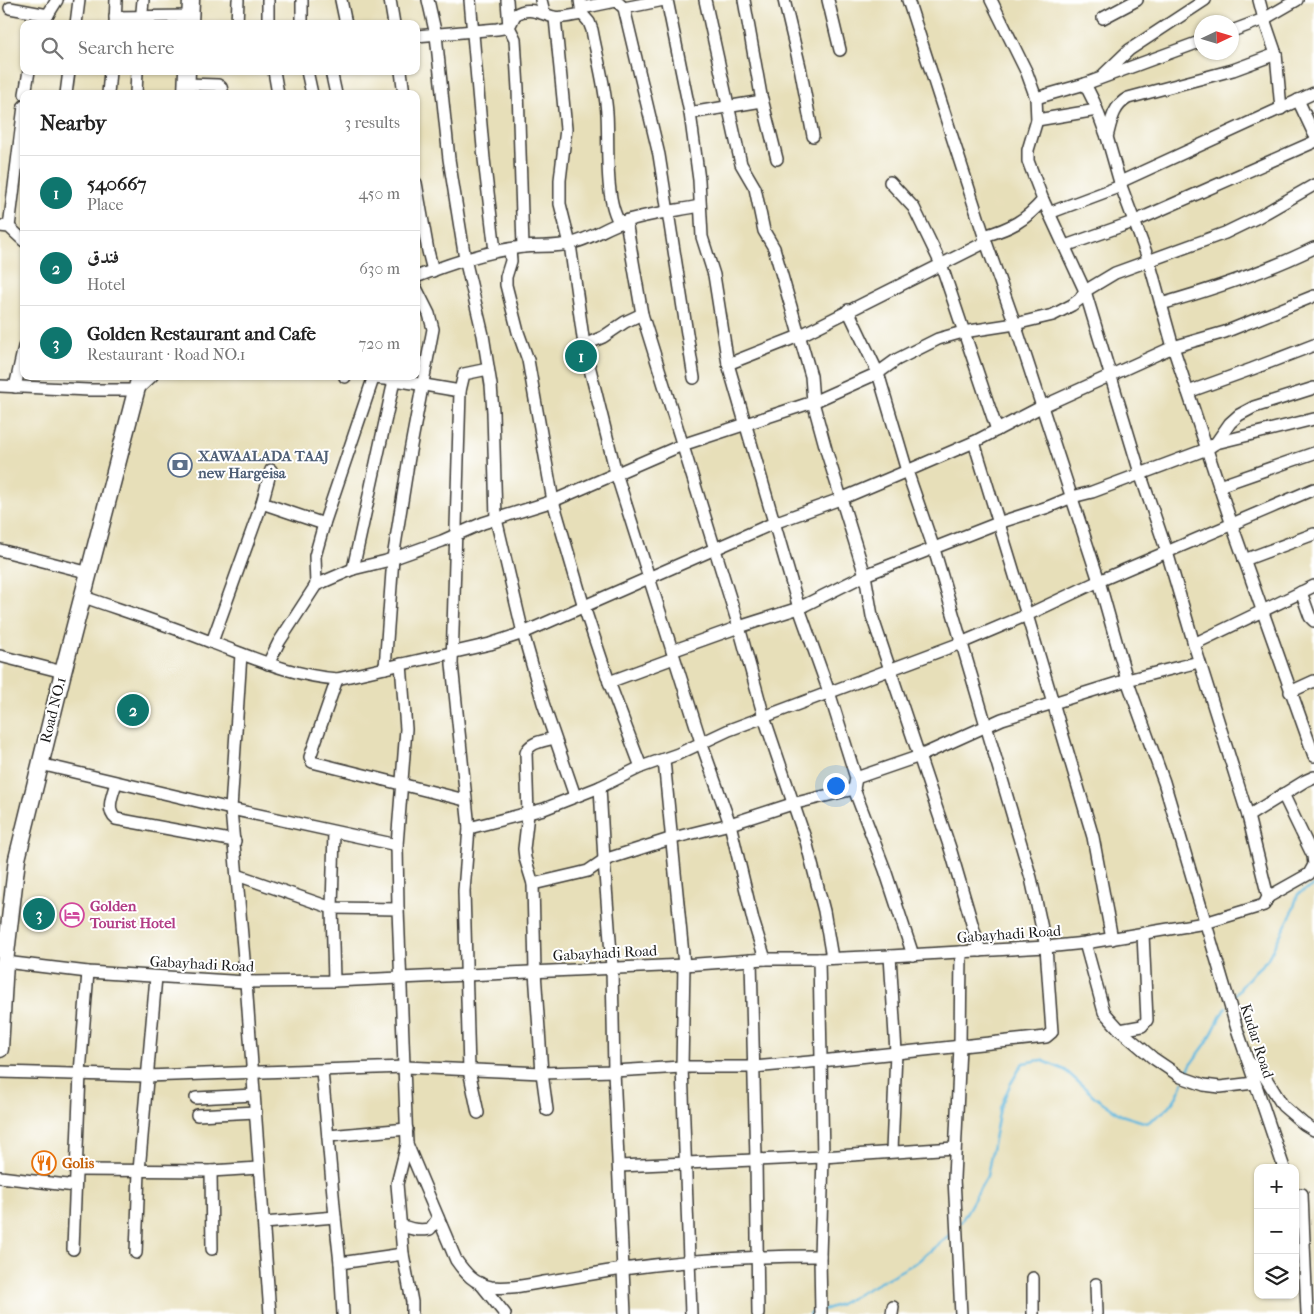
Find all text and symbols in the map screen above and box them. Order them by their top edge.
north arrow [1194,15,1239,60]
search box [20,20,420,75]
icon: search [38,34,66,62]
text: Search here [78,37,174,59]
text: Nearby [40,111,106,135]
text: 3 results [344,113,400,132]
text: 540667 [87,173,147,195]
text: 1 [53,184,59,203]
text: 450 m [359,184,400,203]
text: Place [87,195,123,214]
text: فندق [87,246,119,268]
text: 2 [52,259,60,278]
text: 630 m [359,259,400,278]
text: Hotel [87,275,125,294]
text: Golden Restaurant and Cafe [87,323,316,345]
text: 3 [53,334,59,353]
text: 720 m [359,334,400,353]
pin: 1 [565,337,597,375]
text: Restaurant · Road NO.1 [87,345,246,364]
place label: XAWAALADA TAAJ new Hargeisa [197,447,330,482]
bank icon: XAWAALADA TAAJ new Hargeisa [167,452,193,478]
street label: Road NO.1 [36,675,70,745]
pin: 2 [117,691,149,729]
your location [823,773,849,799]
pin: 3 [23,895,55,933]
place label: Golden Tourist Hotel [89,897,177,932]
hotel icon: Golden Tourist Hotel [59,902,85,928]
street label: Gabayhadi Road [956,921,1063,947]
street label: Gabayhadi Road [552,941,659,965]
street label: Gabayhadi Road [149,952,256,976]
street label: Kudar Road [1237,1002,1278,1081]
restaurant icon: Golis [31,1150,57,1176]
place label: Golis [62,1154,95,1172]
map controls [1254,1164,1299,1299]
button: + [1254,1164,1299,1209]
button: − [1254,1209,1299,1254]
button: layers [1254,1254,1299,1299]

